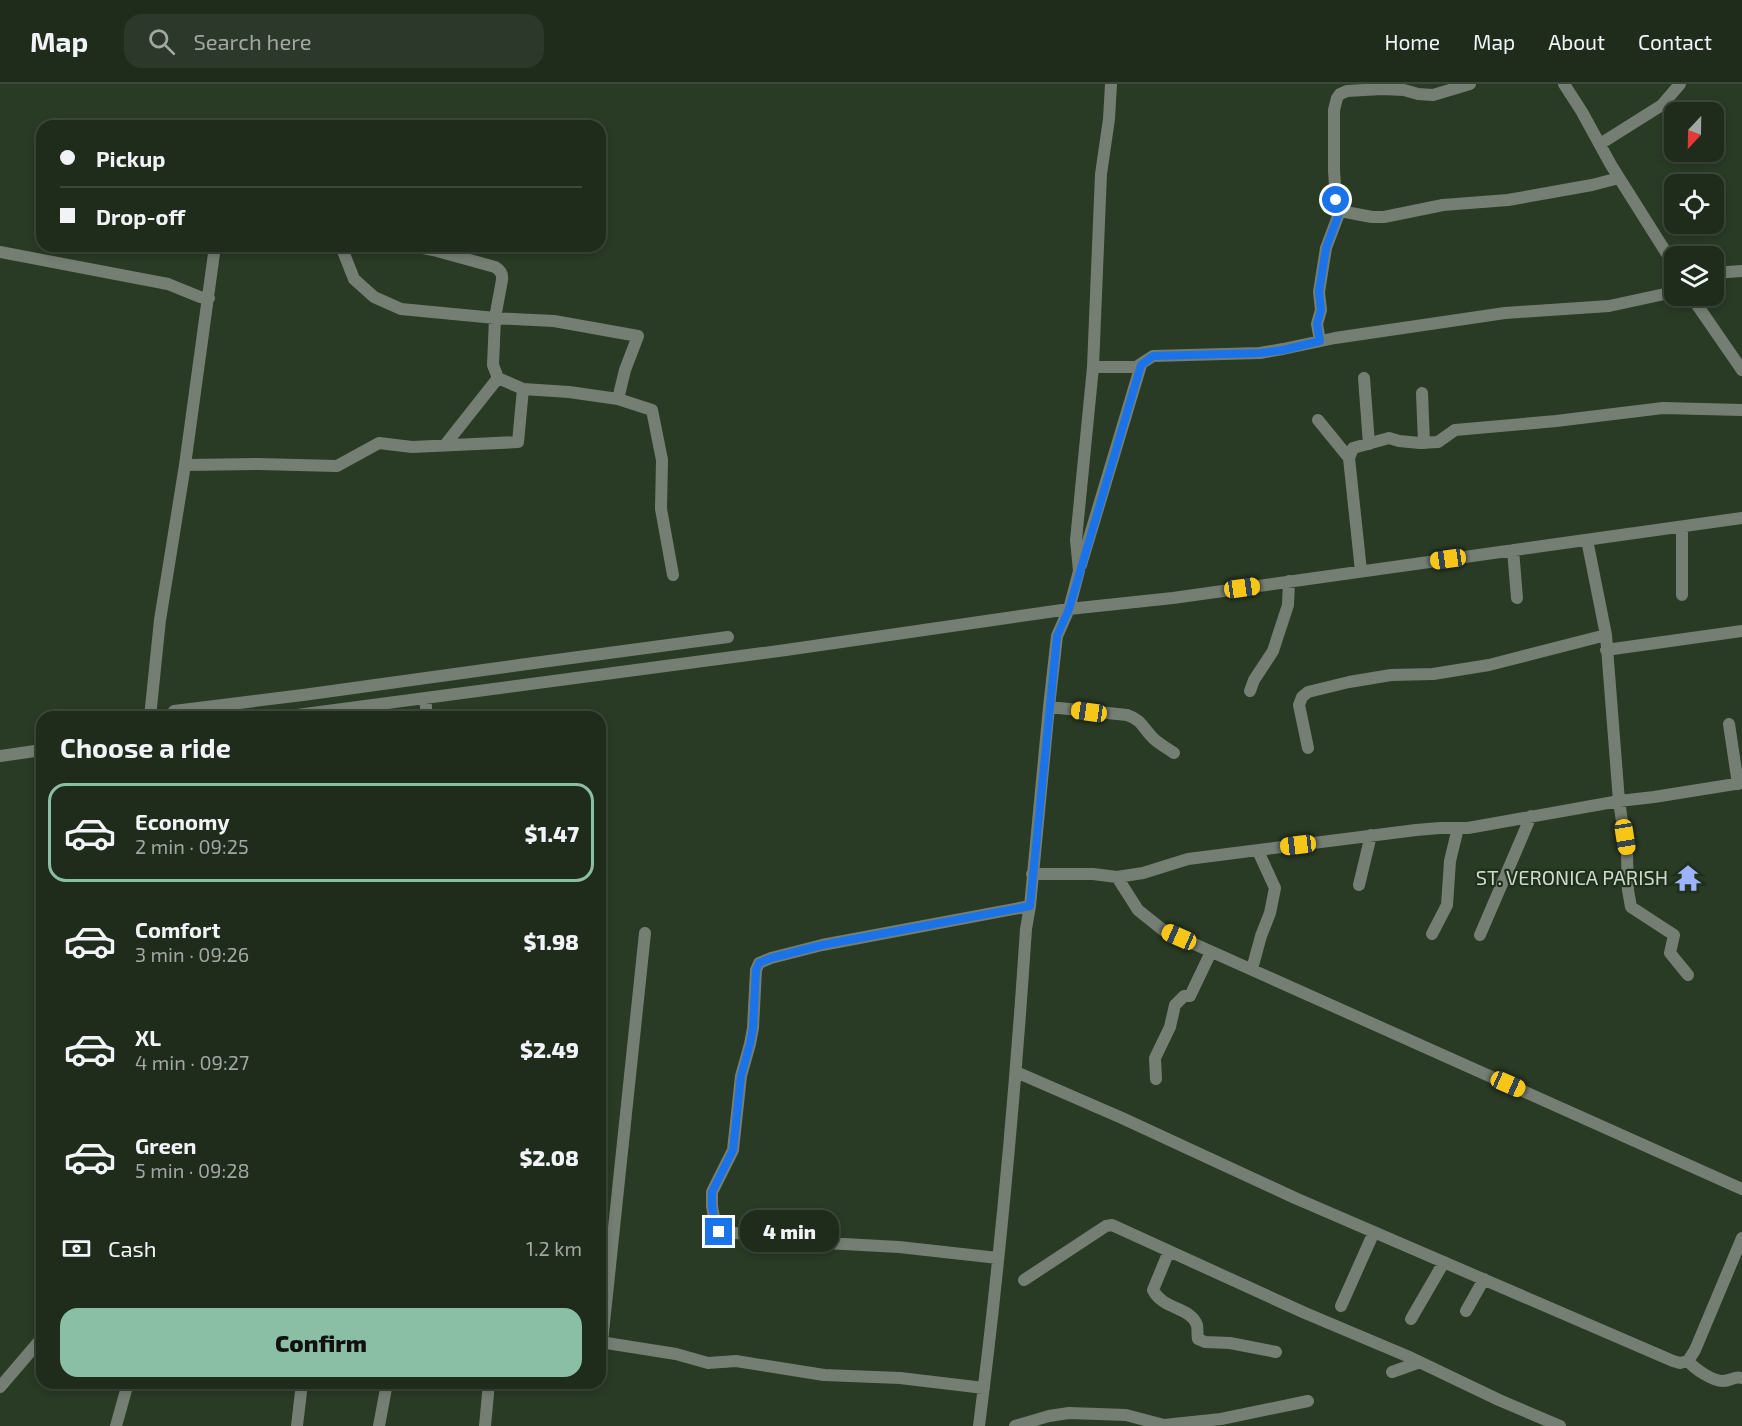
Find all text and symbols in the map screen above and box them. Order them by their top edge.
search box [124,14,544,68]
text: Map [30,24,88,58]
icon: search [145,25,178,58]
text: Search here [193,28,312,54]
text: Home [1384,29,1440,54]
text: Map [1473,29,1515,54]
text: About [1548,29,1605,54]
text: Contact [1638,29,1712,54]
north arrow [1664,102,1724,162]
map controls [1664,102,1724,306]
text: Pickup [96,145,165,171]
button: locate [1664,174,1724,234]
route start [1322,186,1349,213]
text: Drop-off [96,203,185,229]
button: layers [1664,246,1724,306]
car [1429,548,1467,570]
car [1223,577,1261,599]
car [1070,701,1108,723]
text: Choose a ride [60,731,231,763]
icon: car [63,806,117,860]
text: Economy [135,808,230,834]
car [1613,818,1637,856]
text: $1.47 [525,820,579,846]
text: 2 min · 09:25 [135,834,249,858]
car [1279,834,1317,856]
temple icon: ST. VERONICA PARISH [1673,863,1703,893]
place label: ST. VERONICA PARISH [1476,865,1668,889]
icon: car [63,914,117,968]
text: Comfort [135,916,220,942]
car [1159,921,1199,953]
text: $1.98 [523,928,579,954]
text: 3 min · 09:26 [135,942,249,966]
icon: car [63,1022,117,1076]
text: XL [135,1024,161,1050]
text: $2.49 [520,1036,579,1062]
text: 4 min · 09:27 [135,1050,249,1074]
car [1488,1068,1528,1100]
icon: car [63,1130,117,1184]
text: Green [135,1132,197,1158]
text: $2.08 [519,1144,579,1170]
text: 5 min · 09:28 [135,1158,250,1182]
callout: 4 min [740,1211,839,1253]
route end [705,1218,732,1245]
text: 4 min [763,1219,816,1243]
icon: cash [60,1232,93,1265]
text: Cash [108,1235,157,1261]
text: 1.2 km [526,1236,582,1260]
button: Confirm [60,1308,582,1377]

